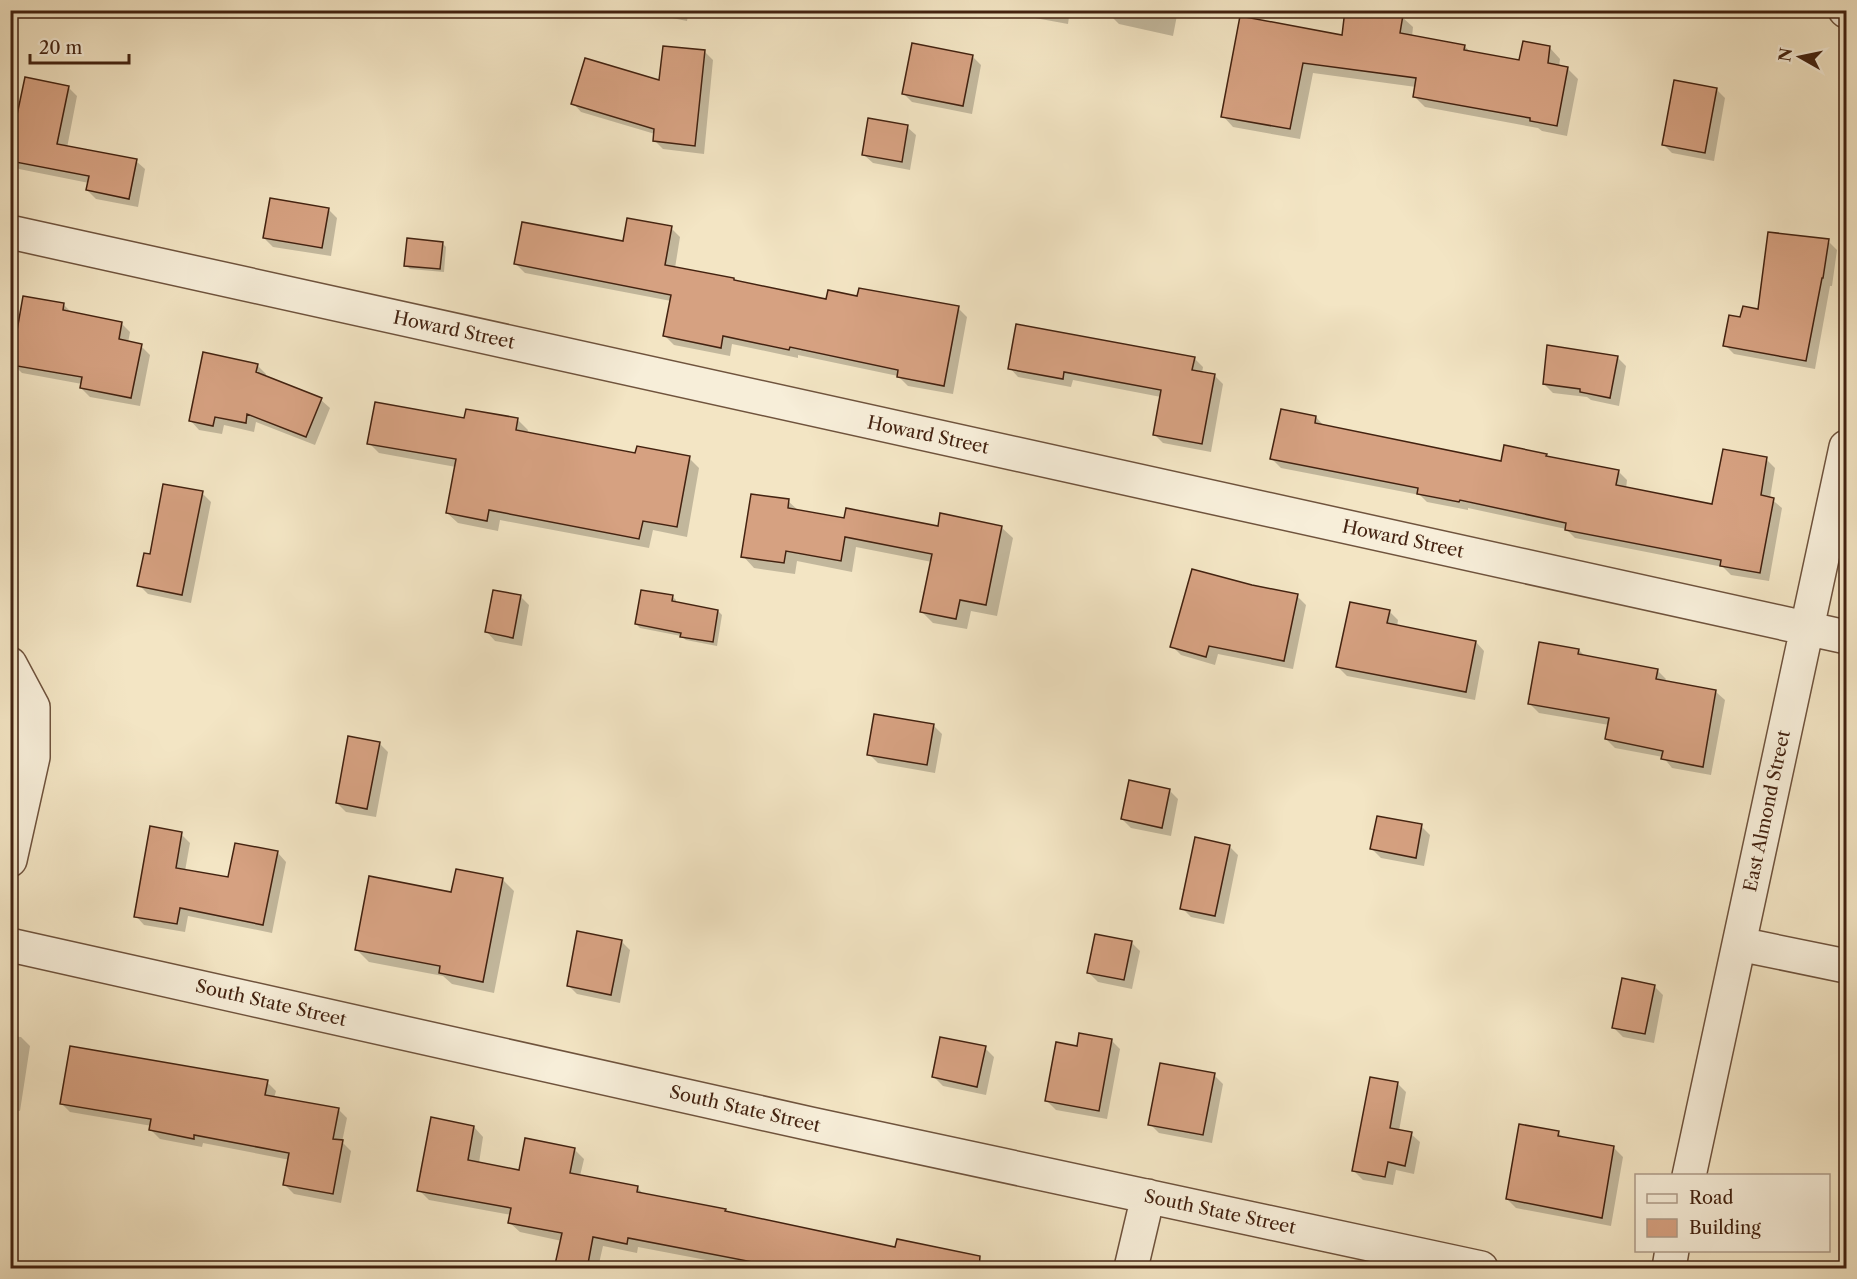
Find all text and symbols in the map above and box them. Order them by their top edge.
scale bar [30,27,129,65]
north arrow [1770,27,1830,87]
text: 20 m [39,37,83,59]
text: N [1774,46,1796,63]
street label: Howard Street [391,306,517,354]
street label: Howard Street [865,411,991,459]
street label: Howard Street [1340,515,1466,563]
street label: East Almond Street [1739,728,1795,894]
street label: South State Street [193,975,349,1031]
street label: South State Street [667,1081,823,1137]
legend [1635,1174,1830,1252]
street label: South State Street [1142,1185,1298,1239]
text: Road [1689,1187,1734,1209]
text: Building [1689,1217,1761,1239]

